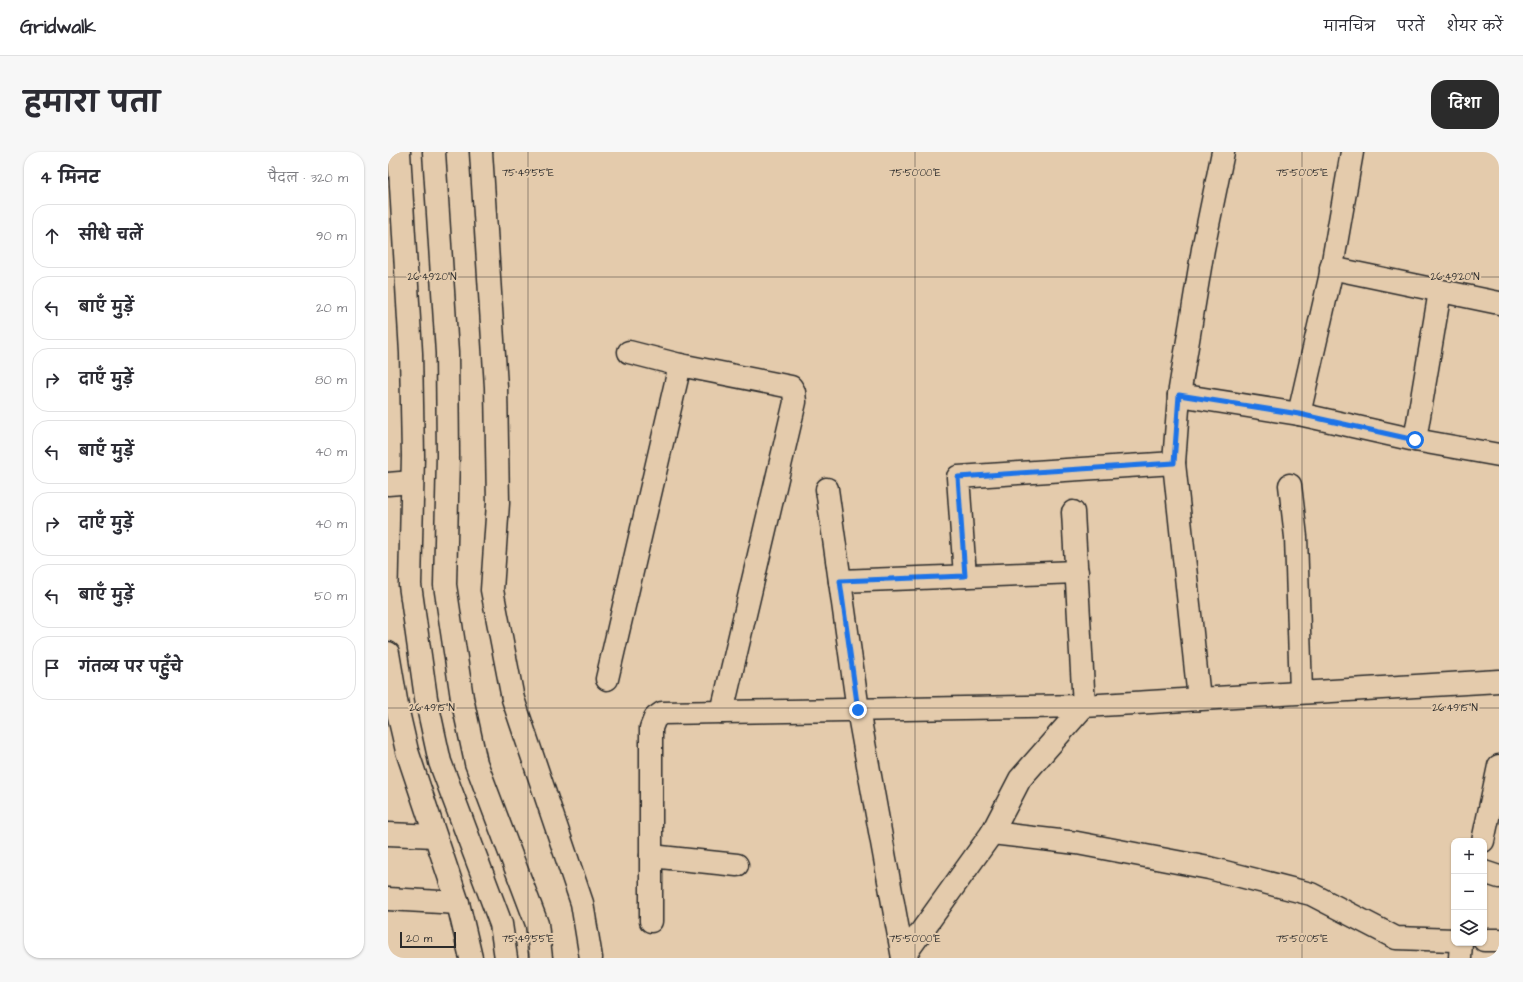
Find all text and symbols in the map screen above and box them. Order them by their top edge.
text: Gridwalk [20,14,96,41]
text: मानचित्र [1324,17,1375,37]
text: परतें [1397,17,1425,37]
text: शेयर करें [1447,17,1503,37]
button: दिशा [1431,80,1499,129]
text: हमारा पता [24,84,160,123]
text: 4 मिनट [40,166,100,190]
text: 75°49'55"E [502,166,554,180]
text: 75°50'00"E [889,166,941,180]
text: 75°50'05"E [1276,166,1328,180]
text: पैदल · 320 m [268,169,348,187]
icon: ahead [41,225,63,247]
text: सीधे चलें [79,225,143,246]
text: 90 m [316,227,347,245]
text: 26°49'20"N [408,270,456,284]
text: 26°49'20"N [1431,270,1479,284]
icon: left [41,297,63,319]
text: बाएँ मुड़ें [79,297,134,318]
text: 20 m [316,299,347,317]
icon: right [41,369,63,391]
text: दाएँ मुड़ें [79,369,133,390]
text: 80 m [315,371,347,389]
route start [1406,431,1424,449]
icon: left [41,441,63,463]
text: बाएँ मुड़ें [79,441,134,462]
text: 40 m [315,443,347,461]
icon: right [41,513,63,535]
text: दाएँ मुड़ें [79,513,133,534]
text: 40 m [315,515,347,533]
icon: left [41,585,63,607]
text: बाएँ मुड़ें [79,585,134,606]
text: 50 m [314,587,347,605]
icon: arrive [41,657,63,679]
text: गंतव्य पर पहुँचे [79,657,182,678]
text: 26°49'15"N [409,701,455,715]
route end [849,701,867,719]
text: 26°49'15"N [1432,701,1478,715]
map controls [1451,838,1487,946]
button: + [1451,838,1487,874]
button: − [1451,874,1487,910]
button: layers [1451,910,1487,946]
scale bar [400,930,456,949]
text: 20 m [406,931,432,946]
text: 75°49'55"E [502,932,554,946]
text: 75°50'00"E [889,932,941,946]
text: 75°50'05"E [1276,932,1328,946]

